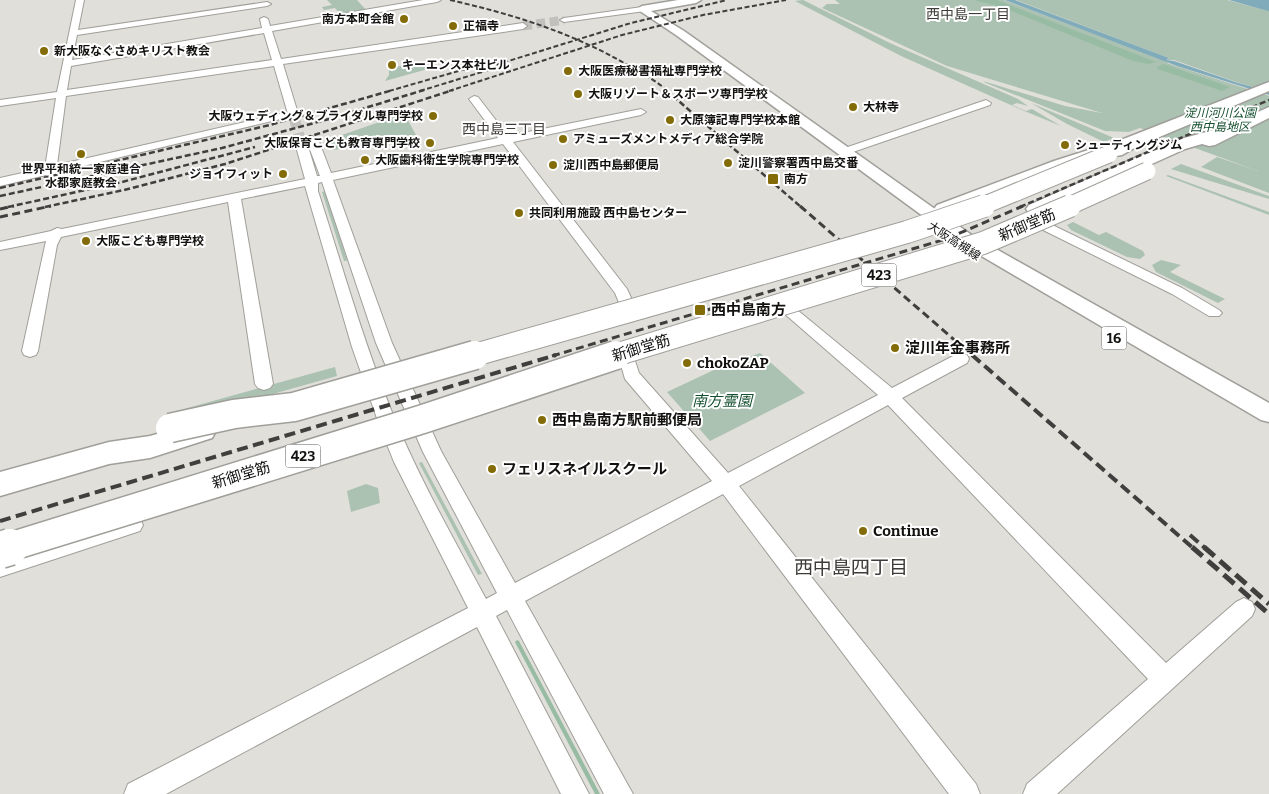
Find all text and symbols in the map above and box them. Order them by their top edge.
district label: 西中島一丁目 [926,6,1010,23]
place label: 南方本町会館 [322,12,394,26]
marker: 南方本町会館 [398,13,410,25]
place label: 正福寺 [463,19,499,33]
marker: 正福寺 [447,20,459,32]
place label: 新大阪なぐさめキリスト教会 [54,44,210,58]
marker: 新大阪なぐさめキリスト教会 [38,45,50,57]
place label: キーエンス本社ビル [402,58,510,72]
marker: キーエンス本社ビル [386,59,398,71]
place label: 大阪医療秘書福祉専門学校 [578,64,722,78]
marker: 大阪医療秘書福祉専門学校 [562,65,574,77]
place label: 大阪リゾート＆スポーツ専門学校 [588,87,768,101]
marker: 大阪リゾート＆スポーツ専門学校 [572,88,584,100]
place label: 大林寺 [863,100,899,114]
marker: 大林寺 [847,101,859,113]
park label: 淀川河川公園 西中島地区 [1184,106,1258,134]
place label: 大阪ウェディング＆ブライダル専門学校 [208,109,423,123]
marker: 大阪ウェディング＆ブライダル専門学校 [427,110,439,122]
place label: 大原簿記専門学校本館 [680,113,800,127]
marker: 大原簿記専門学校本館 [664,114,676,126]
district label: 西中島三丁目 [462,121,546,138]
place label: アミューズメントメディア総合学院 [573,132,763,146]
marker: アミューズメントメディア総合学院 [557,133,569,145]
place label: 大阪保育こども教育専門学校 [264,136,420,150]
marker: 大阪保育こども教育専門学校 [424,137,436,149]
place label: シューティングジム [1075,138,1182,152]
marker: シューティングジム [1059,139,1071,151]
marker: 世界平和統一家庭連合 水都家庭教会 [75,148,87,160]
place label: 大阪歯科衛生学院専門学校 [375,153,519,167]
marker: 大阪歯科衛生学院専門学校 [359,154,371,166]
place label: 淀川警察署西中島交番 [738,156,859,170]
marker: 淀川警察署西中島交番 [722,157,734,169]
place label: 淀川西中島郵便局 [563,158,659,172]
marker: 淀川西中島郵便局 [547,159,559,171]
place label: 世界平和統一家庭連合 水都家庭教会 [21,162,141,190]
place label: ジョイフィット [189,167,273,181]
marker: ジョイフィット [277,168,289,180]
marker: 南方 [766,172,780,186]
place label: 南方 [784,172,808,186]
street label: 新御堂筋 [996,205,1058,245]
place label: 共同利用施設 西中島センター [529,206,687,220]
marker: 共同利用施設 西中島センター [513,207,525,219]
street label: 大阪高槻線 [925,219,983,263]
place label: 大阪こども専門学校 [96,234,204,248]
marker: 大阪こども専門学校 [80,235,92,247]
road number: 423 [862,264,896,286]
place label: 西中島南方 [711,301,786,319]
marker: 西中島南方 [693,303,707,317]
road number: 16 [1102,326,1126,349]
street label: 新御堂筋 [610,331,672,365]
place label: 淀川年金事務所 [905,339,1010,357]
marker: 淀川年金事務所 [889,342,901,354]
place label: chokoZAP [697,354,769,372]
marker: chokoZAP [681,357,693,369]
park label: 南方霊園 [692,392,754,410]
place label: 西中島南方駅前郵便局 [552,411,702,429]
marker: 西中島南方駅前郵便局 [536,414,548,426]
road number: 423 [286,444,320,468]
street label: 新御堂筋 [210,458,272,492]
place label: フェリスネイルスクール [502,460,667,478]
marker: フェリスネイルスクール [486,463,498,475]
place label: Continue [873,522,939,540]
marker: Continue [857,525,869,537]
district label: 西中島四丁目 [794,556,908,579]

